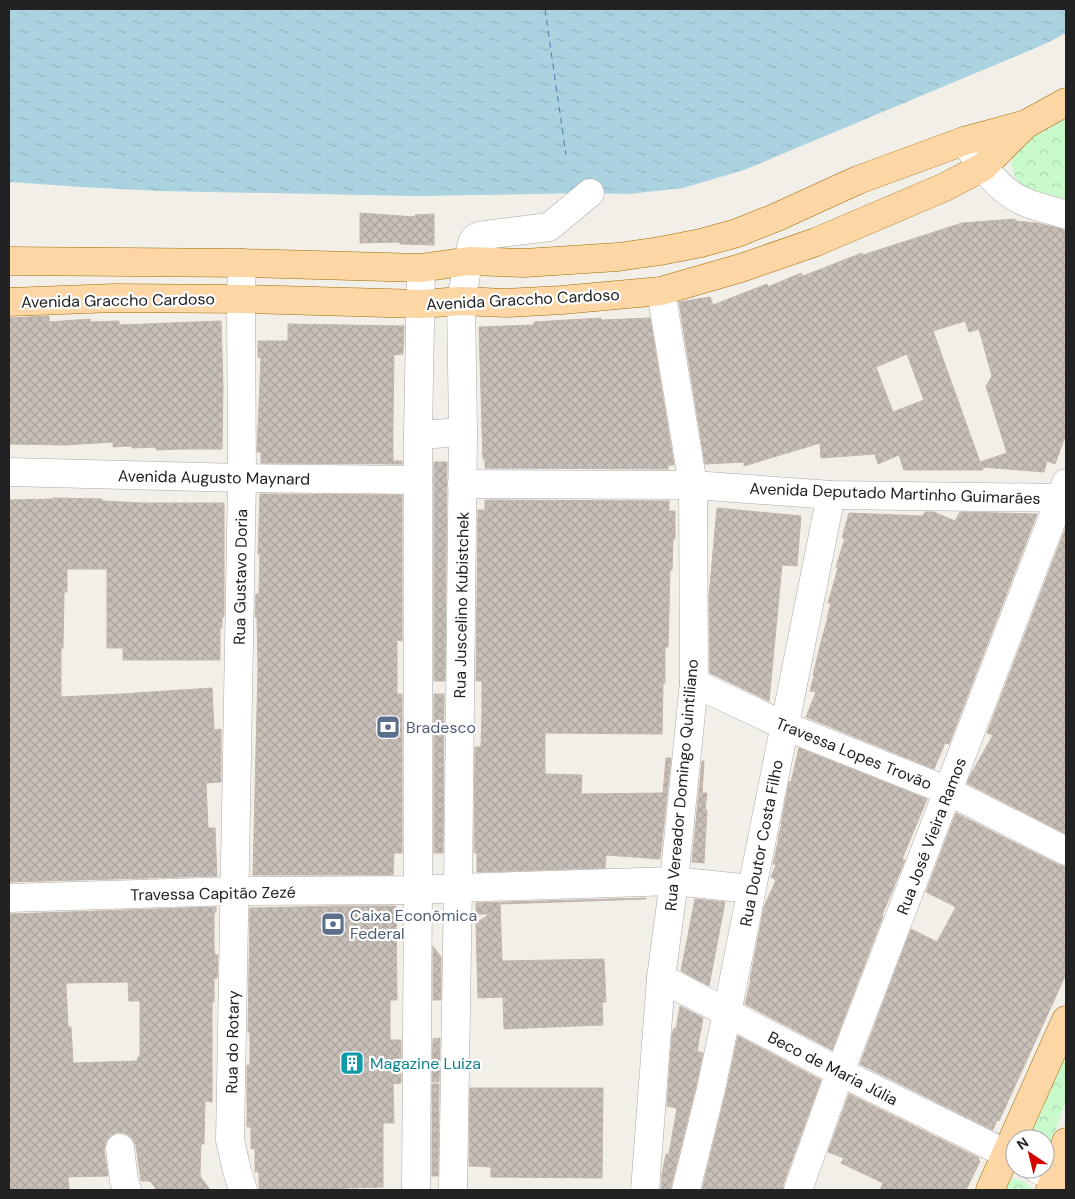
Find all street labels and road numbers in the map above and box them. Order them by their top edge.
street label: Avenida Graccho Cardoso [426,284,620,315]
street label: Avenida Graccho Cardoso [21,288,215,313]
street label: Avenida Augusto Maynard [118,465,310,490]
street label: Avenida Deputado Martinho Guimarães [749,478,1041,509]
street label: Rua Gustavo Doria [229,509,252,645]
street label: Rua Juscelino Kubistchek [449,511,474,699]
street label: Rua Vereador Domingo Quintiliano [660,658,703,912]
street label: Travessa Lopes Trovão [773,713,935,794]
street label: Rua José Vieira Ramos [892,755,971,918]
street label: Rua Doutor Costa Filho [735,758,788,928]
street label: Travessa Capitão Zezé [130,882,296,905]
street label: Rua do Rotary [221,990,244,1094]
street label: Beco de Maria Júlia [764,1027,901,1110]

